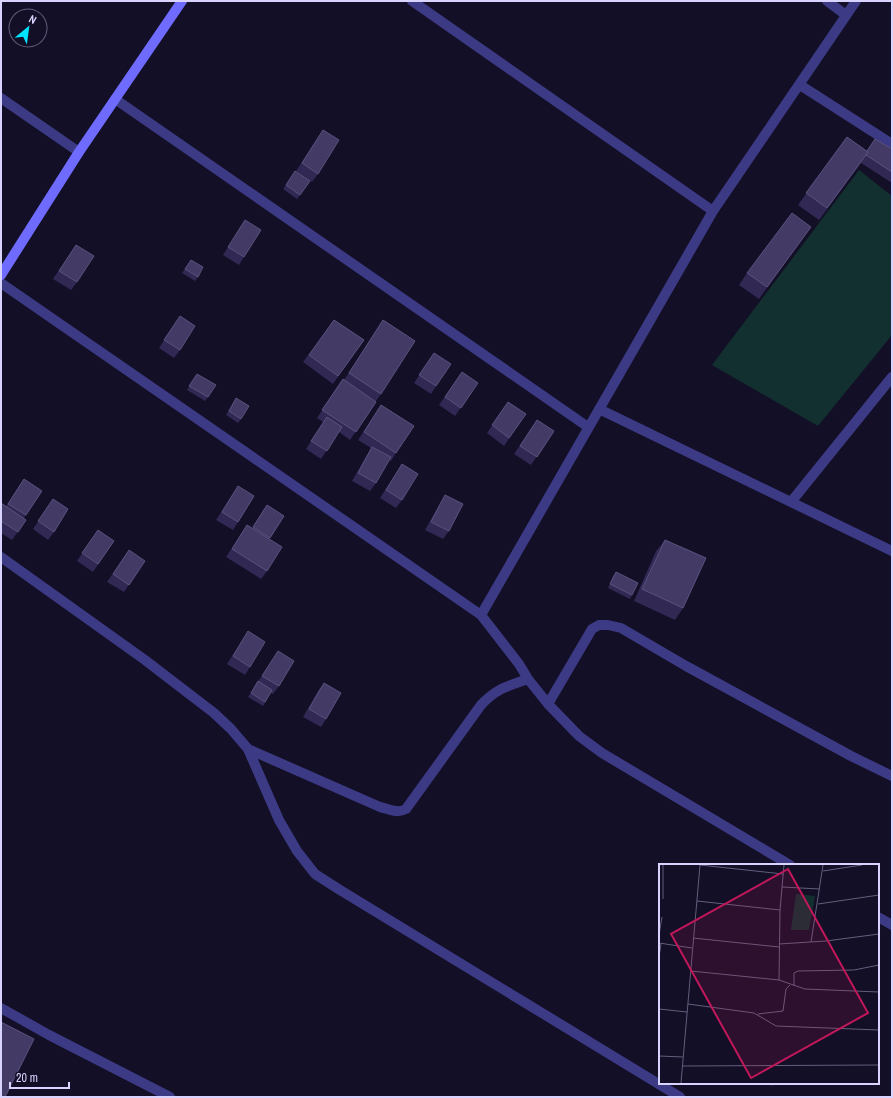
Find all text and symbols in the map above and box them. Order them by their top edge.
north arrow [8,8,48,48]
text: N [27,12,39,27]
inset map [659,864,879,1084]
scale bar [10,1064,69,1090]
text: 20 m [16,1070,38,1086]

